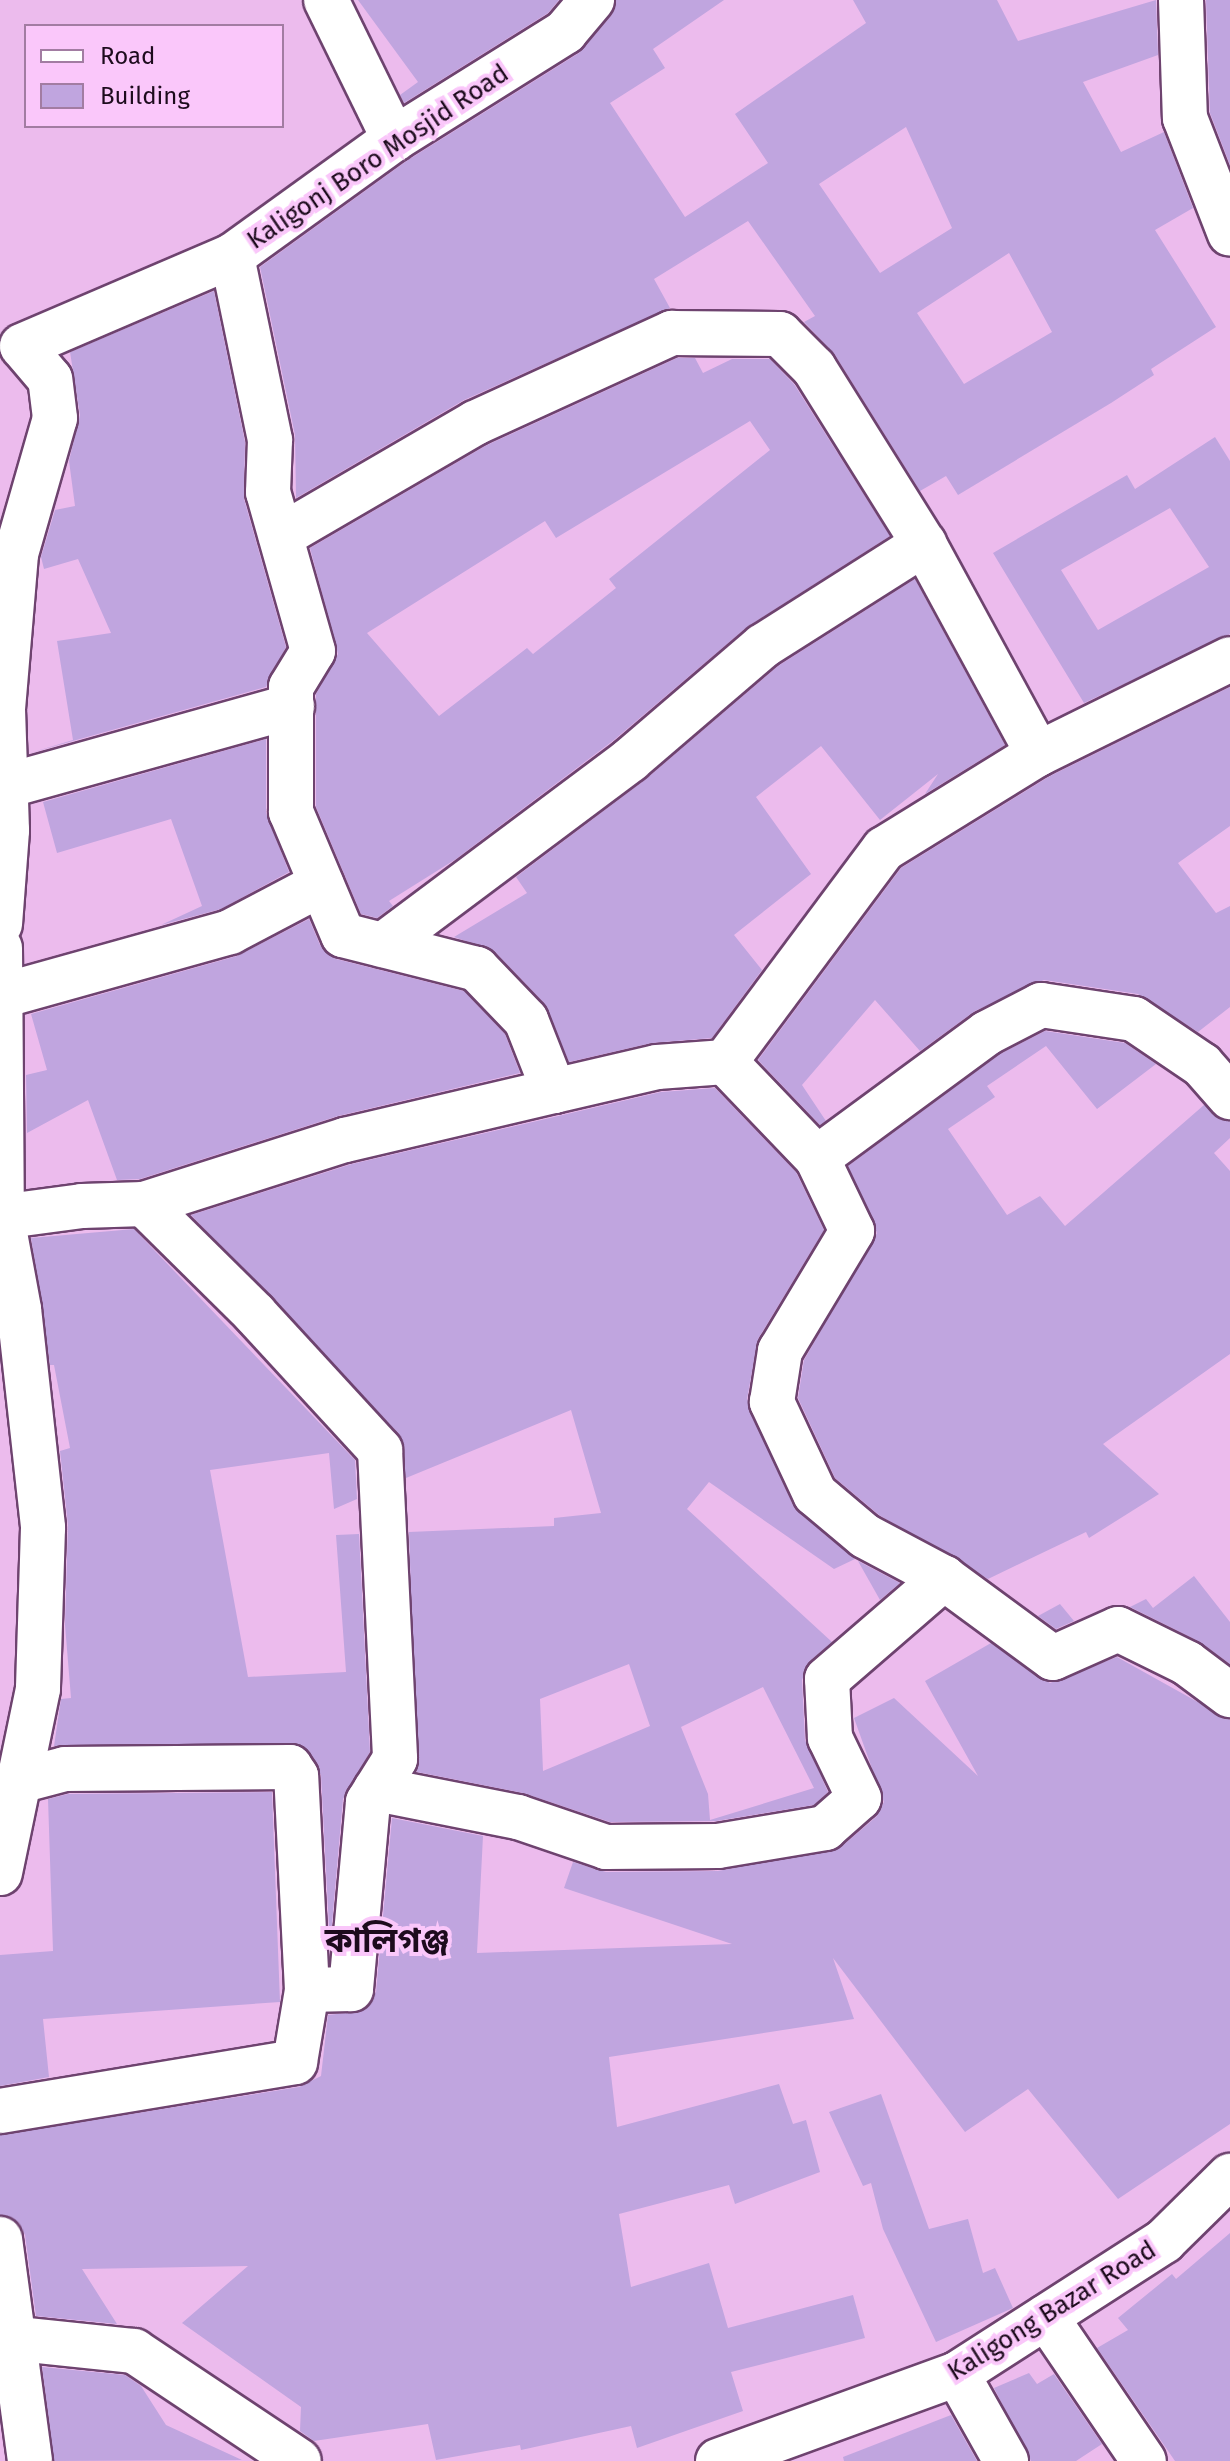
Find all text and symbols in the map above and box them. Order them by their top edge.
legend [24,24,284,128]
text: Road [100,42,155,70]
street label: Kaligonj Boro Mosjid Road [241,58,515,256]
text: Building [100,82,190,110]
district label: কালিগঞ্জ [325,1921,449,1961]
street label: Kaligong Bazar Road [942,2234,1162,2388]

